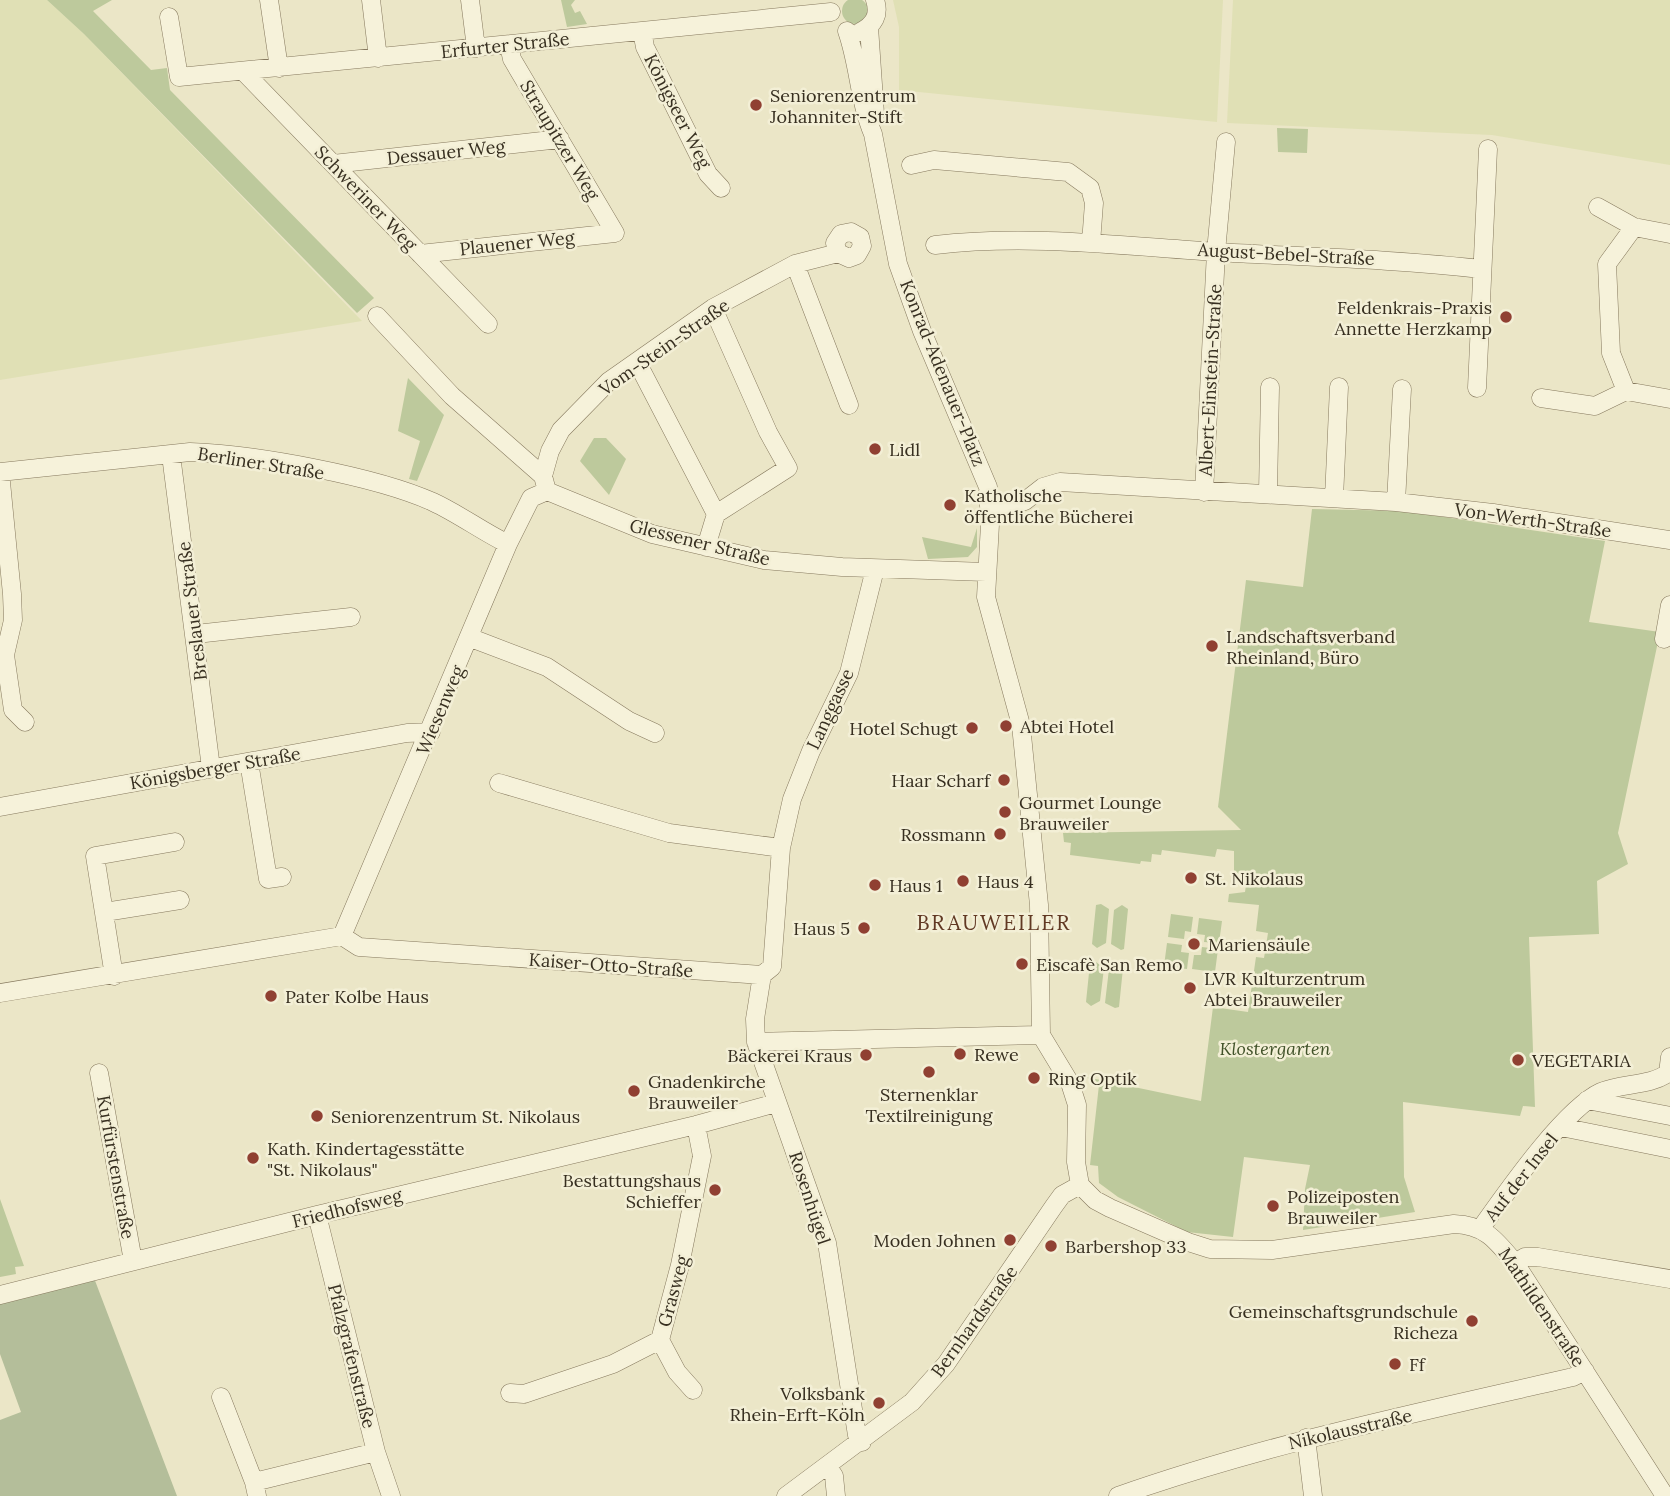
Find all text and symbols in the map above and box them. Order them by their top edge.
street label: Erfurter Straße [440,27,571,63]
street label: Königseer Weg [639,50,717,173]
street label: Straupitzer Weg [515,76,605,205]
place label: Seniorenzentrum Johanniter-Stift [769,84,916,128]
marker: Seniorenzentrum Johanniter-Stift [748,97,764,113]
street label: Dessauer Weg [386,134,507,170]
street label: Schweriner Weg [310,141,423,256]
street label: Plauener Weg [458,225,577,260]
street label: August-Bebel-Straße [1196,238,1375,270]
street label: Konrad-Adenauer-Platz [895,276,991,470]
street label: Albert-Einstein-Straße [1193,283,1227,478]
street label: Vom-Stein-Straße [594,293,734,401]
place label: Feldenkrais-Praxis Annette Herzkamp [1333,296,1492,340]
marker: Feldenkrais-Praxis Annette Herzkamp [1498,309,1514,325]
place label: Lidl [889,438,920,461]
marker: Lidl [867,441,883,457]
street label: Berliner Straße [196,442,326,484]
place label: Katholische öffentliche Bücherei [964,484,1133,528]
marker: Katholische öffentliche Bücherei [942,497,958,513]
street label: Von-Werth-Straße [1452,497,1613,542]
street label: Glessener Straße [627,513,773,571]
street label: Breslauer Straße [172,540,212,682]
place label: Landschaftsverband Rheinland, Büro [1226,625,1396,669]
marker: Landschaftsverband Rheinland, Büro [1204,638,1220,654]
street label: Wiesenweg [411,661,470,758]
street label: Langgasse [801,665,859,753]
place label: Abtei Hotel [1019,715,1114,738]
place label: Hotel Schugt [849,717,958,740]
marker: Abtei Hotel [998,718,1014,734]
marker: Hotel Schugt [964,720,980,736]
street label: Königsberger Straße [128,742,302,794]
place label: Haar Scharf [891,769,992,792]
marker: Haar Scharf [996,772,1012,788]
place label: Gourmet Lounge Brauweiler [1019,791,1162,835]
marker: Gourmet Lounge Brauweiler [997,804,1013,820]
place label: Rossmann [900,823,986,846]
marker: Rossmann [992,826,1008,842]
place label: St. Nikolaus [1205,867,1303,890]
place label: Haus 4 [977,870,1034,893]
marker: St. Nikolaus [1183,870,1199,886]
marker: Haus 4 [955,873,971,889]
place label: Haus 1 [889,874,942,897]
marker: Haus 1 [867,877,883,893]
district label: BRAUWEILER [916,909,1072,936]
place label: Haus 5 [793,917,850,940]
marker: Haus 5 [856,920,872,936]
place label: Mariensäule [1208,933,1311,956]
marker: Mariensäule [1186,936,1202,952]
street label: Kaiser-Otto-Straße [528,948,694,982]
place label: Eiscafè San Remo [1036,953,1183,976]
marker: Eiscafè San Remo [1014,956,1030,972]
place label: LVR Kulturzentrum Abtei Brauweiler [1203,967,1365,1011]
marker: LVR Kulturzentrum Abtei Brauweiler [1182,980,1198,996]
place label: Pater Kolbe Haus [285,985,429,1008]
marker: Pater Kolbe Haus [263,988,279,1004]
park label: Klostergarten [1219,1037,1331,1060]
place label: Rewe [974,1043,1019,1066]
place label: Bäckerei Kraus [727,1044,852,1067]
marker: Rewe [952,1046,968,1062]
marker: Bäckerei Kraus [858,1047,874,1063]
place label: VEGETARIA [1531,1049,1632,1072]
marker: VEGETARIA [1510,1052,1526,1068]
marker: Sternenklar Textilreinigung [921,1064,937,1080]
place label: Ring Optik [1048,1067,1137,1090]
place label: Gnadenkirche Brauweiler [648,1070,766,1114]
marker: Ring Optik [1026,1070,1042,1086]
marker: Gnadenkirche Brauweiler [626,1083,642,1099]
place label: Sternenklar Textilreinigung [866,1083,993,1127]
street label: Kurfürstenstraße [92,1093,140,1241]
place label: Seniorenzentrum St. Nikolaus [331,1105,580,1128]
marker: Seniorenzentrum St. Nikolaus [309,1108,325,1124]
street label: Auf der Insel [1479,1128,1563,1227]
place label: Kath. Kindertagesstätte "St. Nikolaus" [267,1137,465,1181]
street label: Rosenhügel [784,1148,836,1248]
marker: Kath. Kindertagesstätte "St. Nikolaus" [245,1150,261,1166]
place label: Bestattungshaus Schieffer [562,1169,701,1213]
marker: Bestattungshaus Schieffer [707,1182,723,1198]
street label: Friedhofsweg [290,1183,405,1233]
place label: Polizeiposten Brauweiler [1287,1185,1399,1229]
marker: Polizeiposten Brauweiler [1265,1198,1281,1214]
place label: Moden Johnen [873,1229,996,1252]
marker: Moden Johnen [1002,1232,1018,1248]
place label: Barbershop 33 [1065,1235,1186,1258]
marker: Barbershop 33 [1043,1238,1059,1254]
street label: Mathildenstraße [1494,1243,1591,1371]
street label: Grasweg [652,1252,694,1329]
street label: Bernhardstraße [926,1260,1022,1381]
street label: Pfalzgrafenstraße [323,1281,381,1431]
place label: Gemeinschaftsgrundschule Richeza [1229,1300,1458,1344]
marker: Gemeinschaftsgrundschule Richeza [1464,1313,1480,1329]
place label: Ff [1409,1353,1427,1376]
marker: Ff [1387,1356,1403,1372]
place label: Volksbank Rhein-Erft-Köln [730,1382,865,1426]
marker: Volksbank Rhein-Erft-Köln [871,1395,887,1411]
street label: Nikolausstraße [1286,1404,1414,1454]

